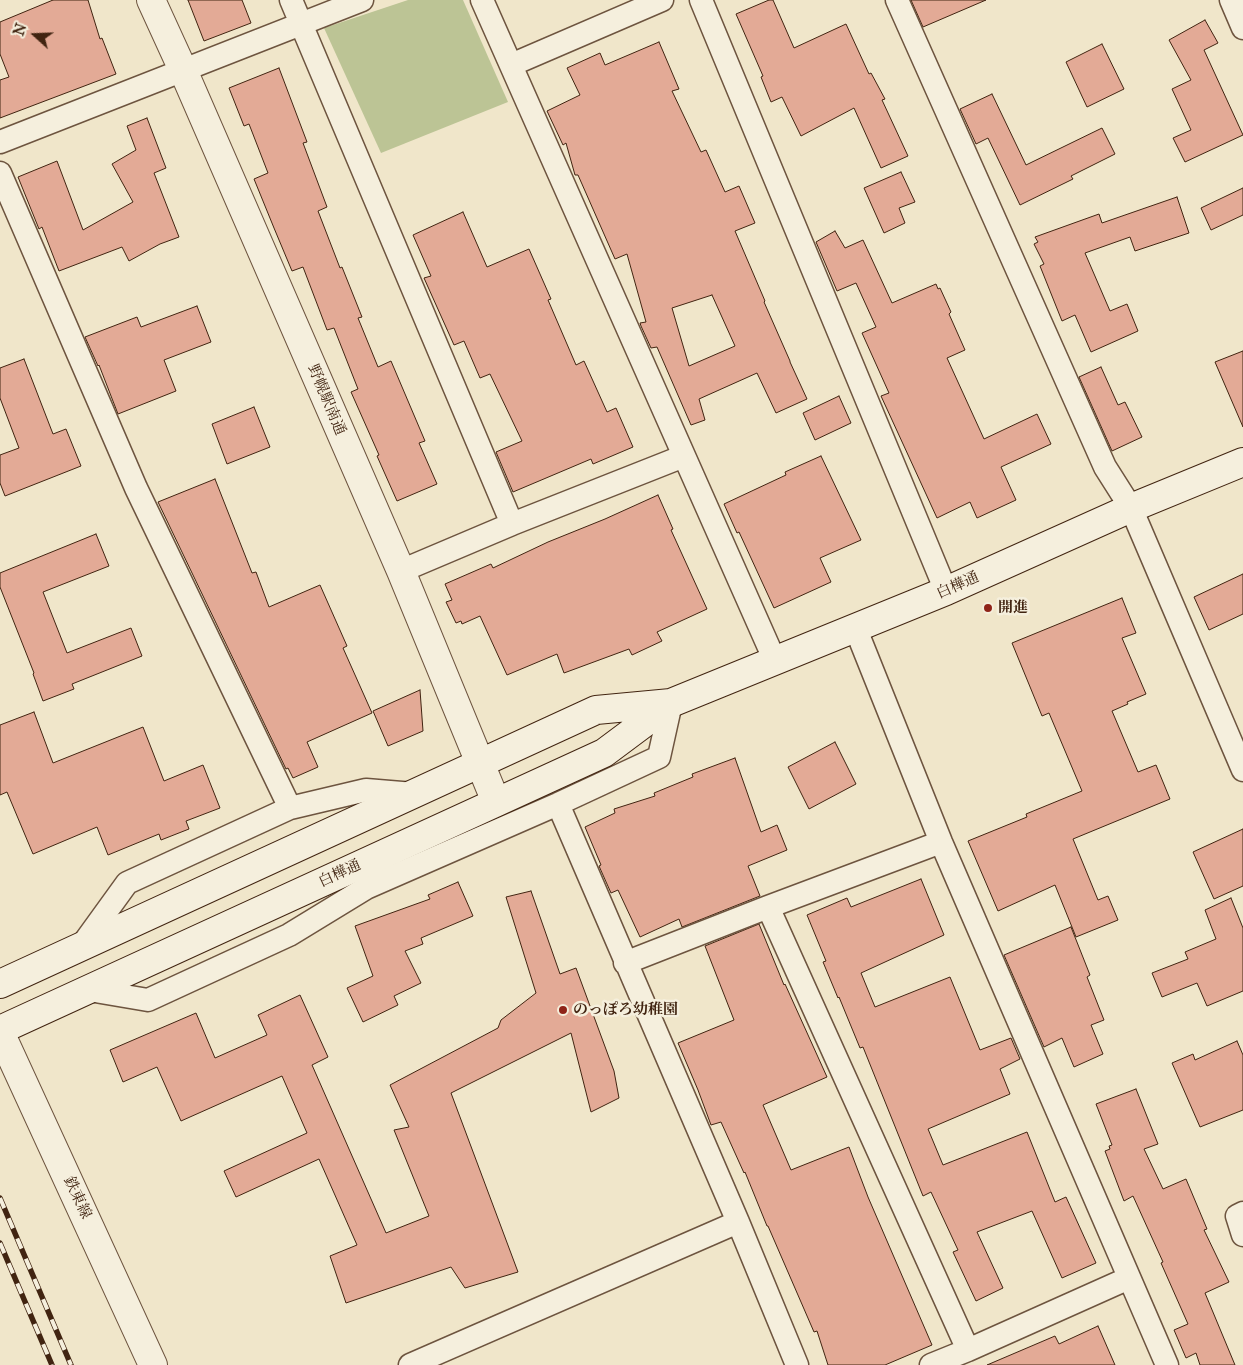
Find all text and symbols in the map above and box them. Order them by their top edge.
north arrow [10,10,60,60]
text: N [10,21,30,38]
street label: 野幌駅南通 [303,362,349,438]
street label: 白樺通 [934,569,982,603]
place label: 開進 [998,599,1028,617]
marker: 開進 [982,602,994,614]
street label: 白樺通 [316,856,364,892]
place label: のっぽろ幼稚園 [573,1001,678,1019]
marker: のっぽろ幼稚園 [557,1004,569,1016]
street label: 鉄東線 [59,1174,95,1222]

